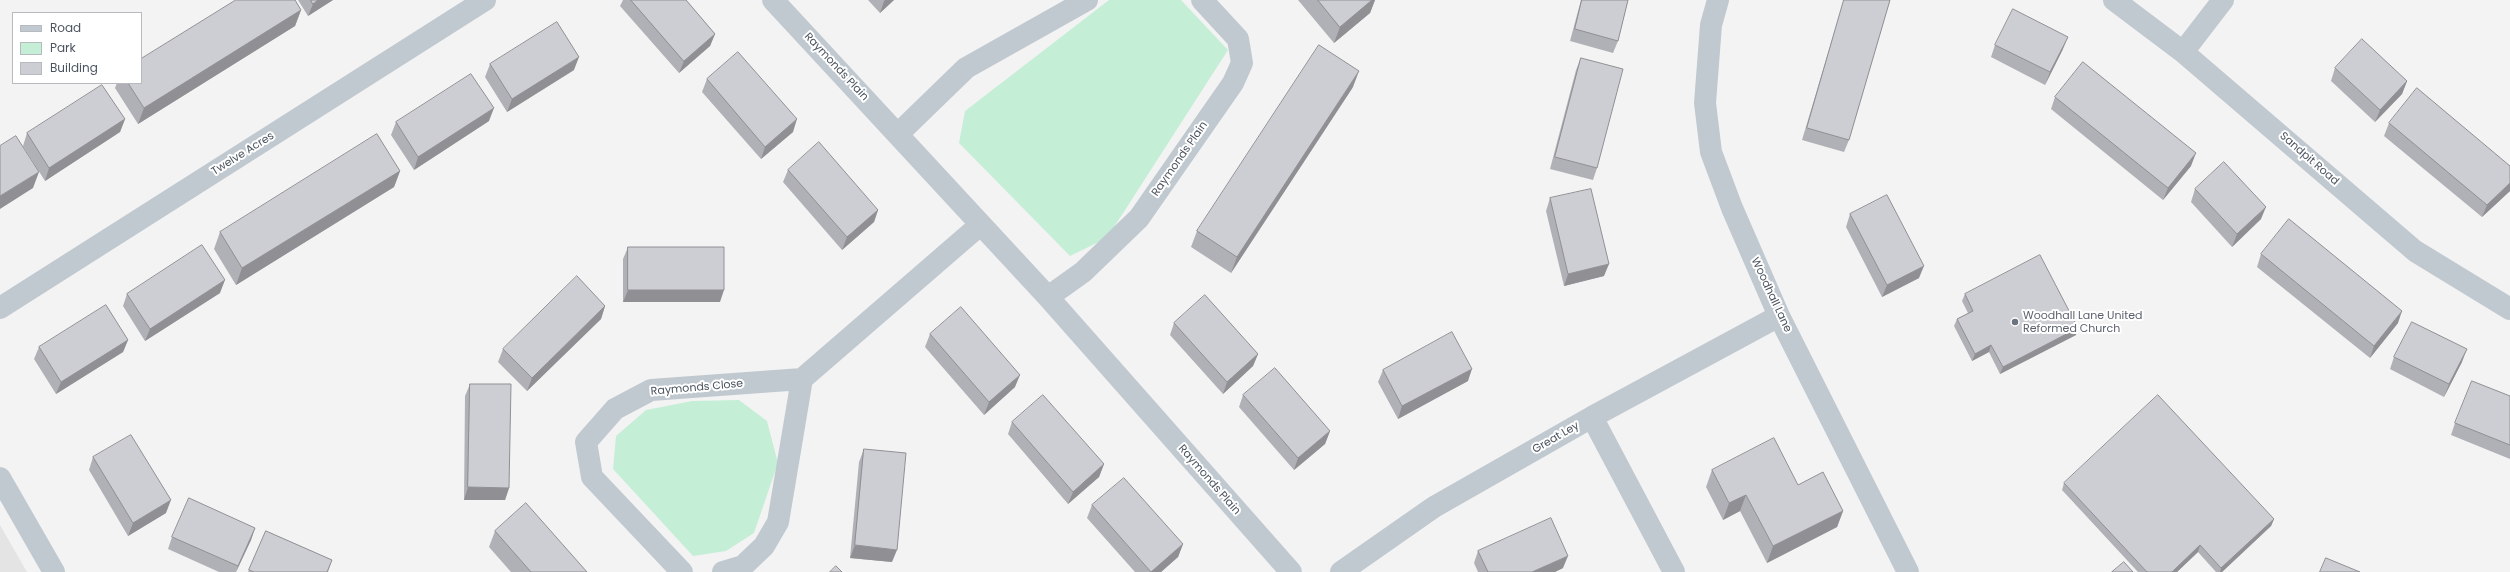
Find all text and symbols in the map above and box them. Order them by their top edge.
legend [12,12,142,84]
text: Road [50,19,81,36]
street label: Raymonds Plain [801,30,871,104]
text: Park [50,39,76,56]
text: Building [50,59,98,76]
street label: Raymonds Plain [1149,119,1211,199]
street label: Twelve Acres [209,130,277,178]
street label: Sandpit Road [2277,130,2341,188]
street label: Woodhall Lane [1748,255,1794,335]
place label: Woodhall Lane United Reformed Church [2023,309,2142,335]
marker: Woodhall Lane United Reformed Church [2010,317,2020,327]
street label: Raymonds Close [650,377,744,399]
street label: Great Ley [1530,419,1582,457]
street label: Raymonds Plain [1175,442,1243,518]

